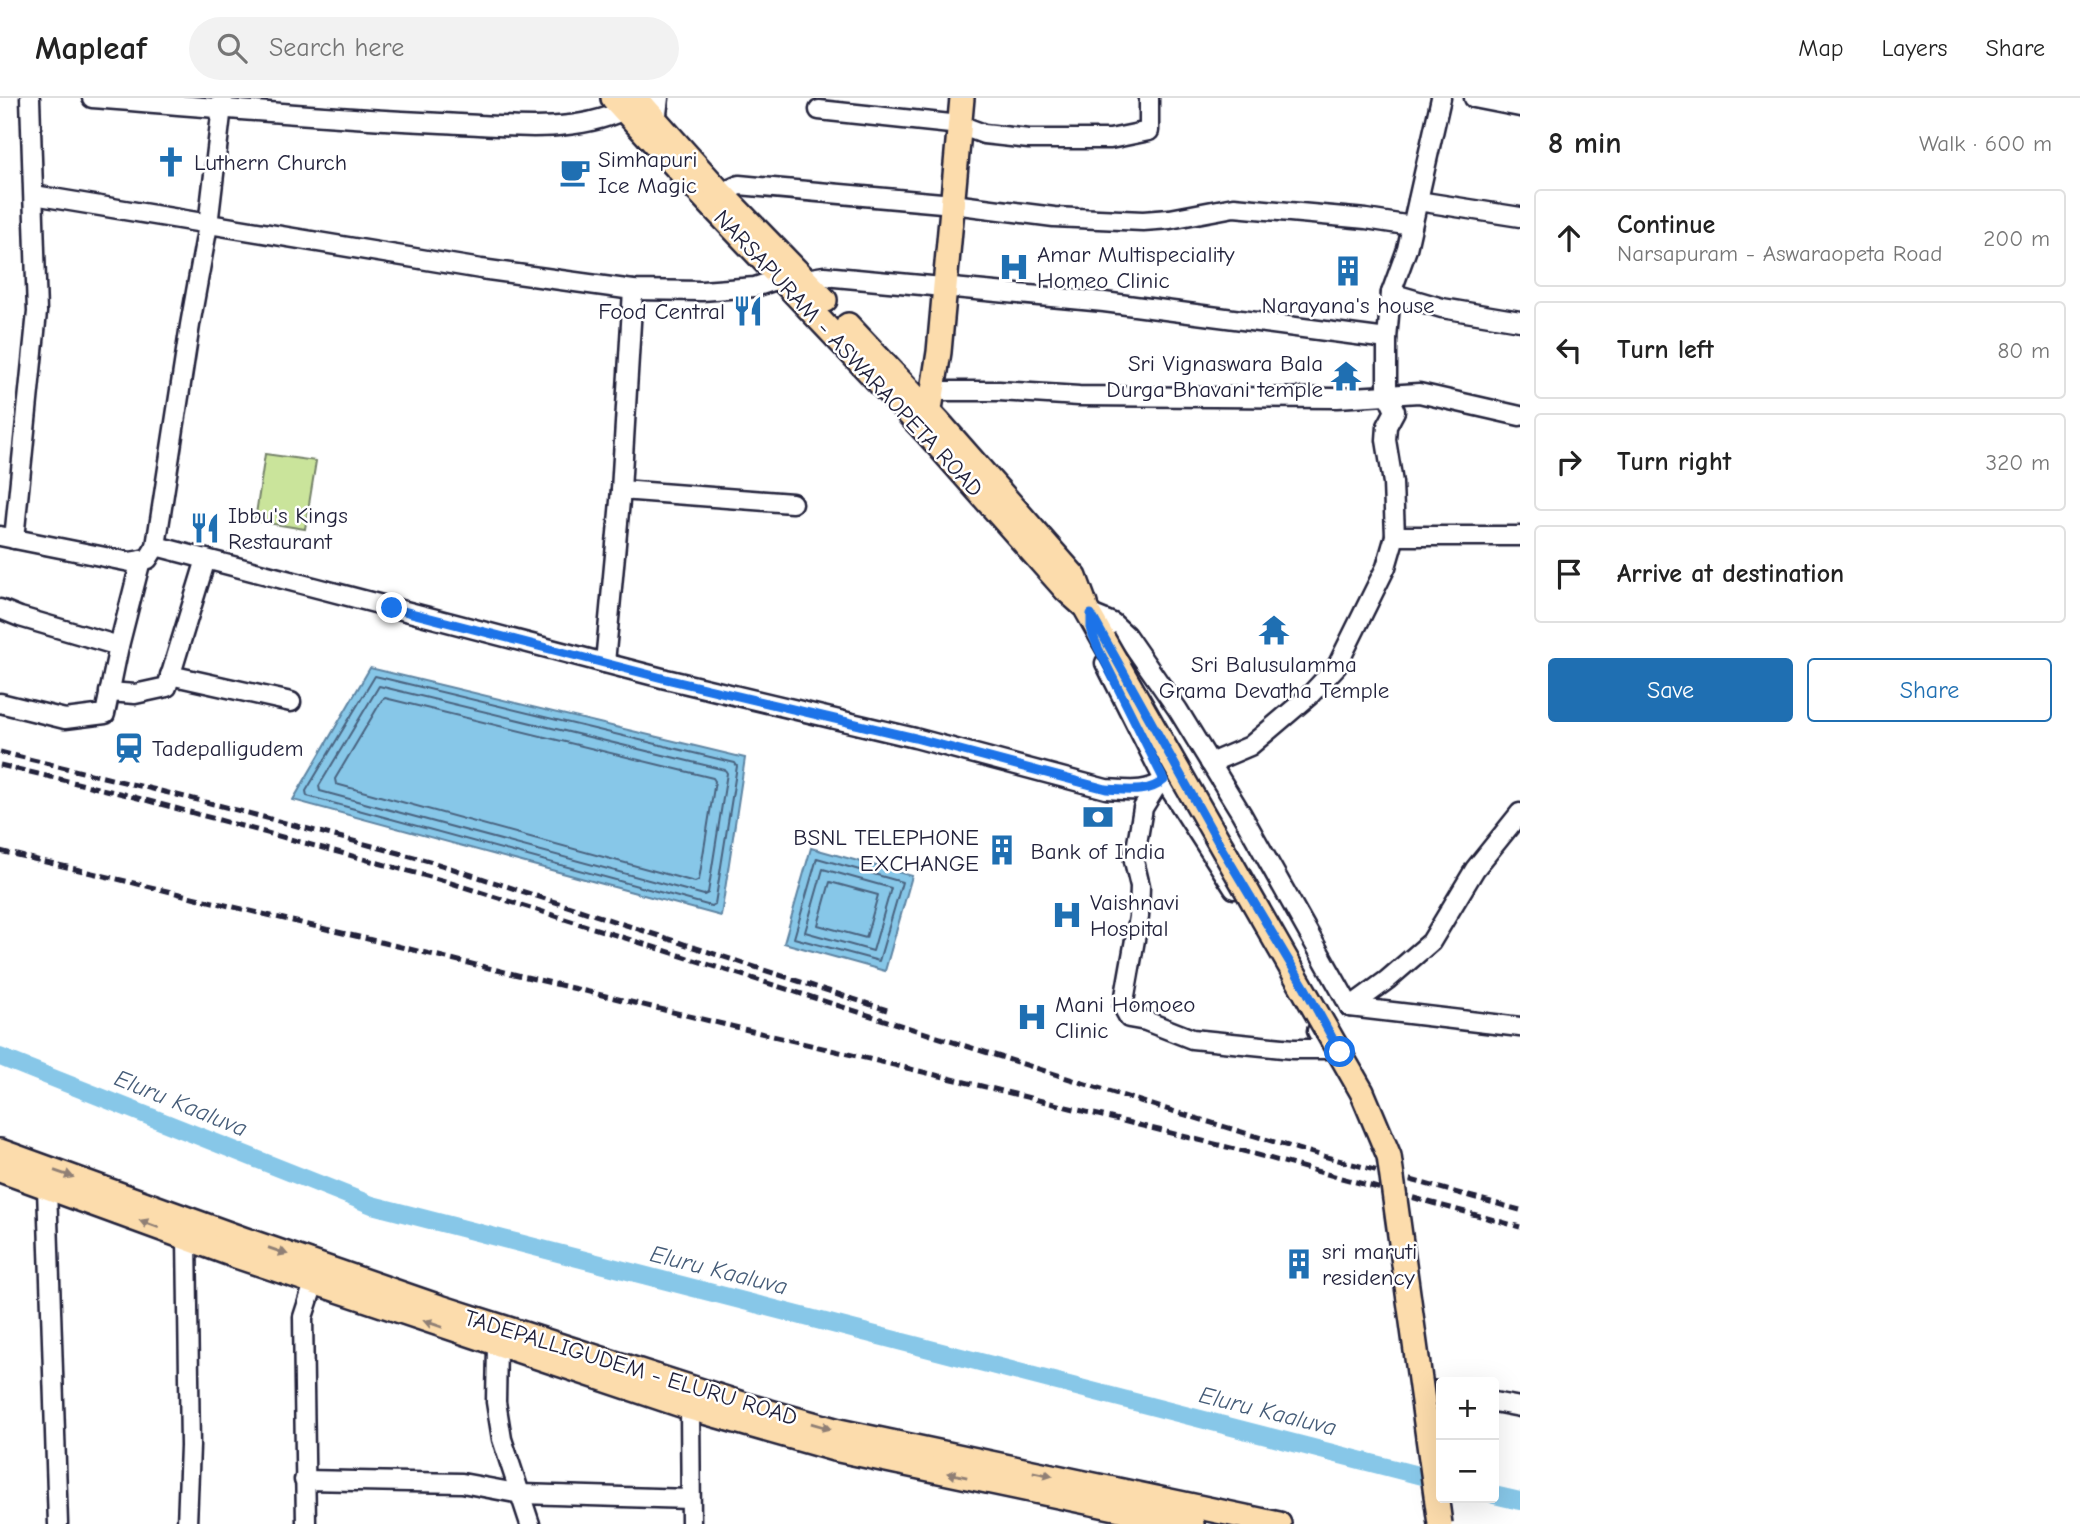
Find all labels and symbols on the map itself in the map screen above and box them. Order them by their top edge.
church icon: Luthern Church [154,145,188,179]
place label: Simhapuri Ice Magic [598,146,697,199]
place label: Luthern Church [194,149,347,176]
cafe icon: Simhapuri Ice Magic [558,155,592,189]
street label: NARSAPURAM - ASWARAOPETA ROAD [708,204,989,502]
place label: Amar Multispeciality Homeo Clinic [1037,241,1235,294]
hospital icon: Amar Multispeciality Homeo Clinic [997,250,1031,284]
building icon: Narayana's house [1331,254,1365,288]
place label: Narayana's house [1262,292,1434,319]
restaurant icon: Food Central [731,294,765,328]
place label: Food Central [598,298,725,325]
place label: Sri Vignaswara Bala Durga Bhavani temple [1106,350,1323,403]
temple icon: Sri Vignaswara Bala Durga Bhavani temple [1329,359,1363,393]
place label: Ibbu's Kings Restaurant [228,502,348,555]
restaurant icon: Ibbu's Kings Restaurant [188,511,222,545]
route end [376,592,407,623]
temple icon: Sri Balusulamma Grama Devatha Temple [1257,613,1291,647]
place label: Sri Balusulamma Grama Devatha Temple [1159,651,1389,704]
station icon: Tadepalligudem [112,731,146,765]
place label: Tadepalligudem [152,735,304,762]
bank icon: Bank of India [1081,800,1115,834]
place label: BSNL TELEPHONE EXCHANGE [793,824,979,877]
building icon: BSNL TELEPHONE EXCHANGE [985,833,1019,867]
place label: Bank of India [1031,838,1165,865]
place label: Vaishnavi Hospital [1090,889,1179,942]
hospital icon: Vaishnavi Hospital [1050,898,1084,932]
place label: Mani Homoeo Clinic [1055,991,1195,1044]
hospital icon: Mani Homoeo Clinic [1015,1000,1049,1034]
route start [1324,1036,1355,1067]
water label: Eluru Kaaluva [111,1064,251,1142]
one-way arrow [54,1169,75,1180]
one-way arrow [138,1219,159,1230]
place label: sri maruti residency [1322,1238,1417,1291]
water label: Eluru Kaaluva [647,1239,791,1301]
one-way arrow [268,1246,289,1257]
building icon: sri maruti residency [1282,1247,1316,1281]
street label: TADEPALLIGUDEM - ELURU ROAD [461,1304,801,1431]
one-way arrow [422,1318,443,1329]
water label: Eluru Kaaluva [1196,1380,1340,1442]
one-way arrow [810,1421,832,1432]
one-way arrow [946,1469,968,1480]
one-way arrow [1032,1469,1054,1480]

